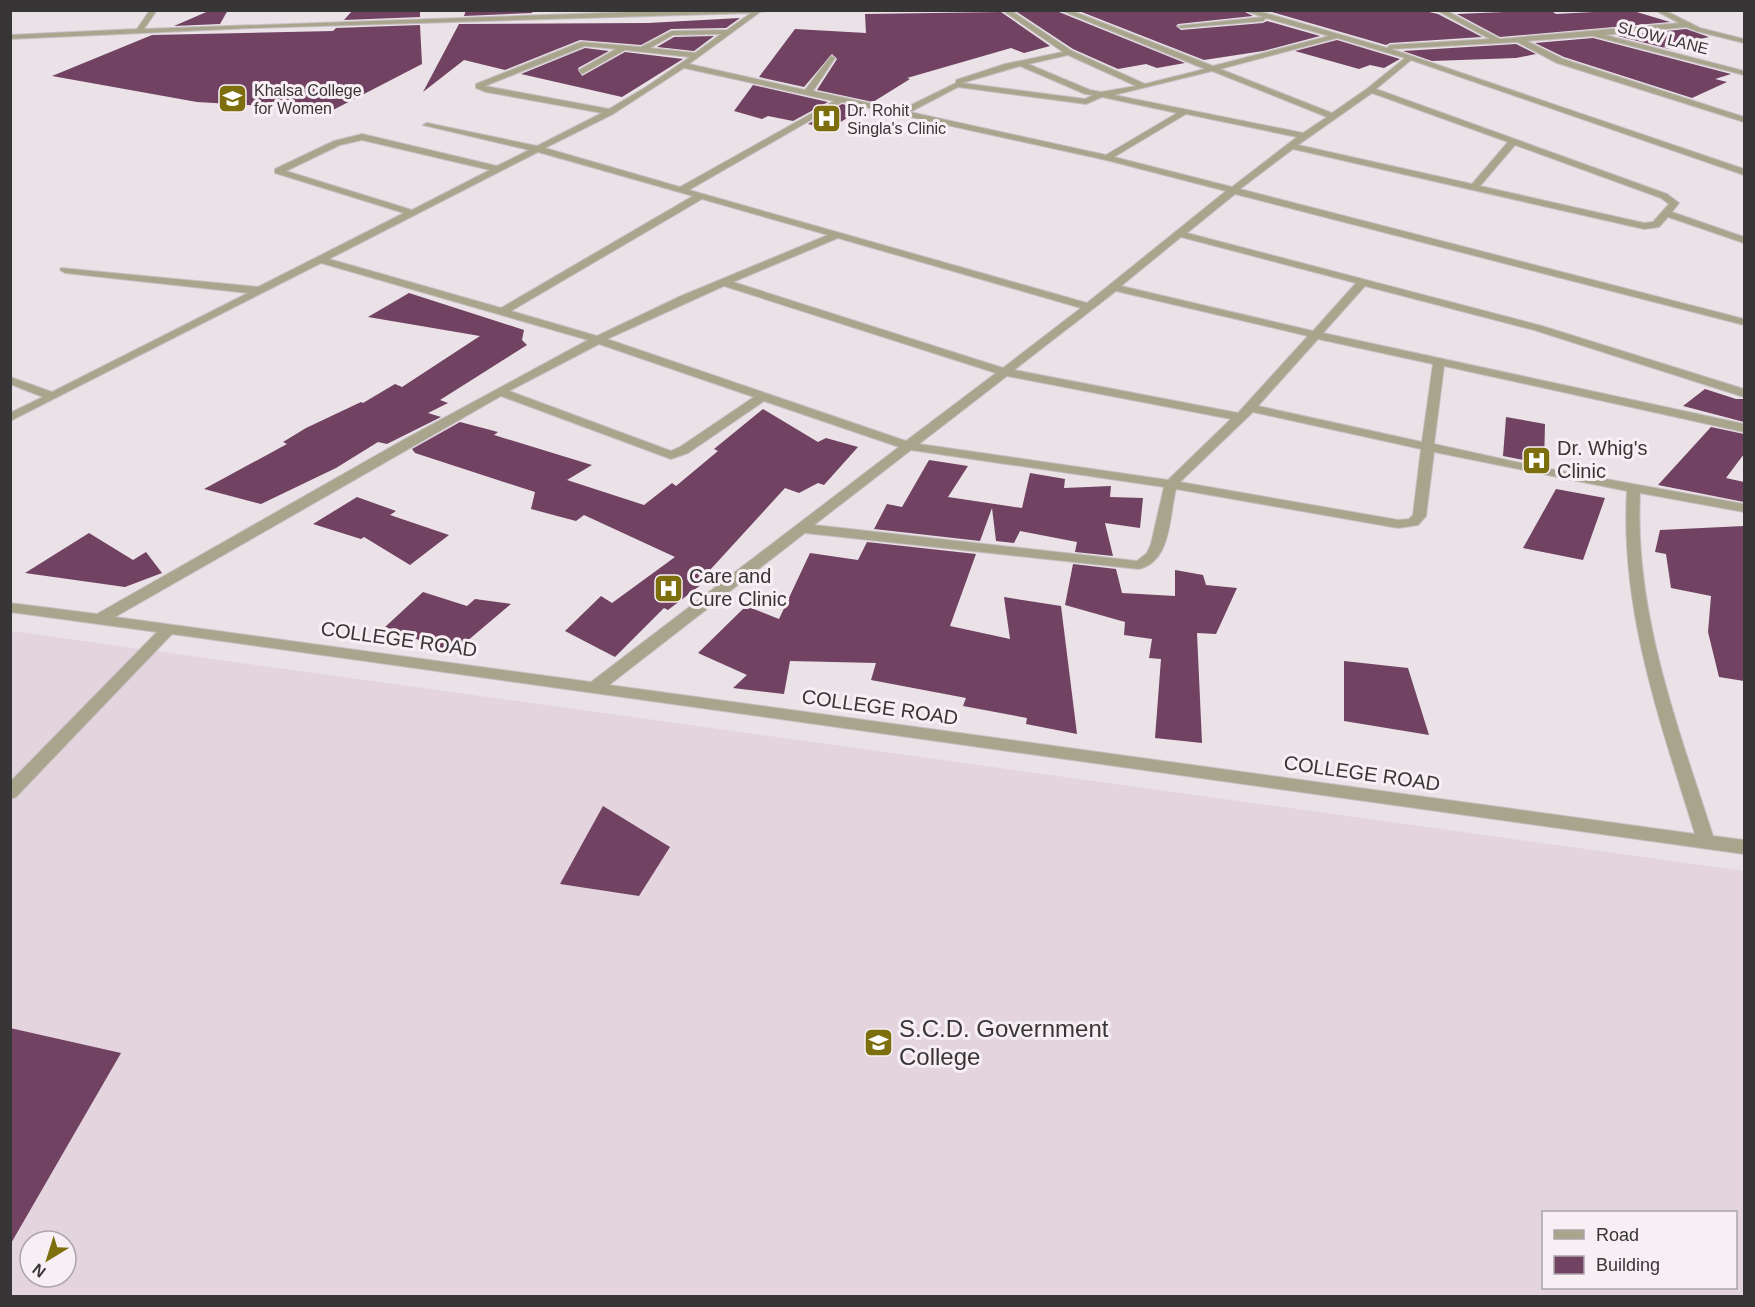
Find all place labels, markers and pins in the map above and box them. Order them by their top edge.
place label: Khalsa College for Women [254,82,362,117]
school or university icon: Khalsa College for Women [217,83,249,115]
place label: Dr. Rohit Singla's Clinic [847,102,946,137]
hospital icon: Dr. Rohit Singla's Clinic [810,103,842,135]
place label: Dr. Whig's Clinic [1557,437,1648,482]
hospital icon: Dr. Whig's Clinic [1520,444,1552,476]
place label: Care and Cure Clinic [689,565,787,610]
hospital icon: Care and Cure Clinic [652,572,684,604]
place label: S.C.D. Government College [899,1015,1109,1070]
school or university icon: S.C.D. Government College [862,1026,894,1058]

